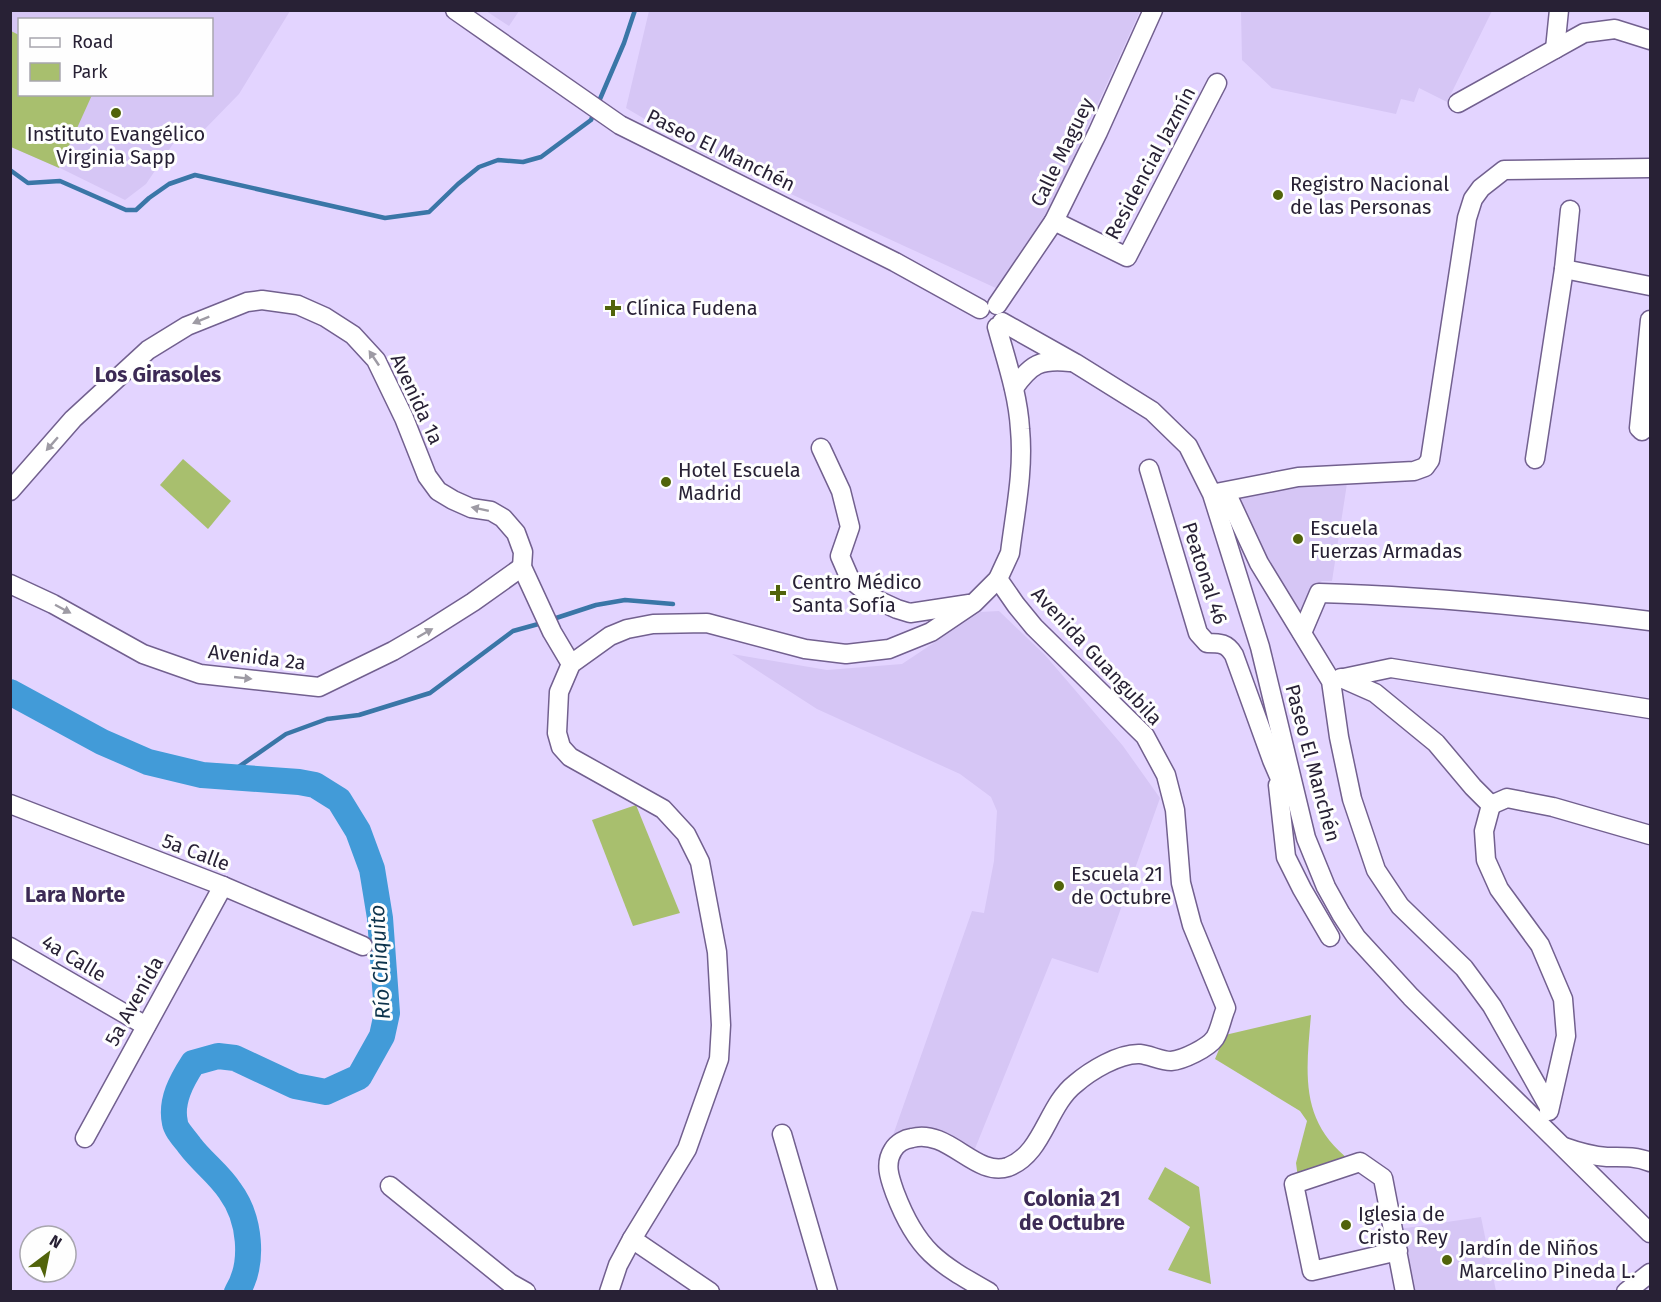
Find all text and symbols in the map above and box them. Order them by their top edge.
legend [18,18,213,96]
text: Road [72,31,114,53]
text: Park [72,61,108,83]
street label: Residencial Jazmín [1100,83,1200,243]
street label: Calle Maguey [1025,93,1099,210]
street label: Paseo El Manchén [643,104,799,196]
marker: Instituto Evangélico Virginia Sapp [109,106,123,120]
place label: Instituto Evangélico Virginia Sapp [27,122,205,169]
place label: Registro Nacional de las Personas [1290,172,1449,219]
marker: Registro Nacional de las Personas [1271,188,1285,202]
place label: Clínica Fudena [626,296,758,320]
marker: Clínica Fudena [604,299,622,317]
one-way arrow [191,315,209,325]
one-way arrow [368,350,379,366]
street label: Avenida 1a [386,350,448,448]
district label: Los Girasoles [95,362,221,388]
one-way arrow [45,436,59,451]
place label: Hotel Escuela Madrid [678,458,801,505]
marker: Hotel Escuela Madrid [659,475,673,489]
one-way arrow [470,504,489,513]
place label: Escuela Fuerzas Armadas [1310,516,1462,563]
street label: Peatonal 46 [1177,519,1233,627]
marker: Escuela Fuerzas Armadas [1291,532,1305,546]
place label: Centro Médico Santa Sofía [792,570,922,617]
street label: Avenida Guangubila [1027,582,1167,730]
marker: Centro Médico Santa Sofía [769,584,787,602]
one-way arrow [55,604,72,614]
one-way arrow [417,627,433,638]
street label: Avenida 2a [207,639,307,675]
one-way arrow [234,673,253,683]
street label: Paseo El Manchén [1280,682,1346,844]
street label: 5a Calle [159,828,233,876]
place label: Escuela 21 de Octubre [1071,862,1171,909]
marker: Escuela 21 de Octubre [1052,879,1066,893]
district label: Lara Norte [25,882,125,908]
water label: Río Chiquito [364,904,396,1020]
street label: 4a Calle [37,929,111,987]
street label: 5a Avenida [100,952,168,1050]
district label: Colonia 21 de Octubre [1019,1186,1125,1236]
place label: Iglesia de Cristo Rey [1358,1202,1448,1249]
marker: Iglesia de Cristo Rey [1339,1218,1353,1232]
north arrow [18,1224,78,1284]
text: N [46,1231,65,1253]
place label: Jardín de Niños Marcelino Pineda L. [1459,1236,1636,1283]
marker: Jardín de Niños Marcelino Pineda L. [1440,1253,1454,1267]

